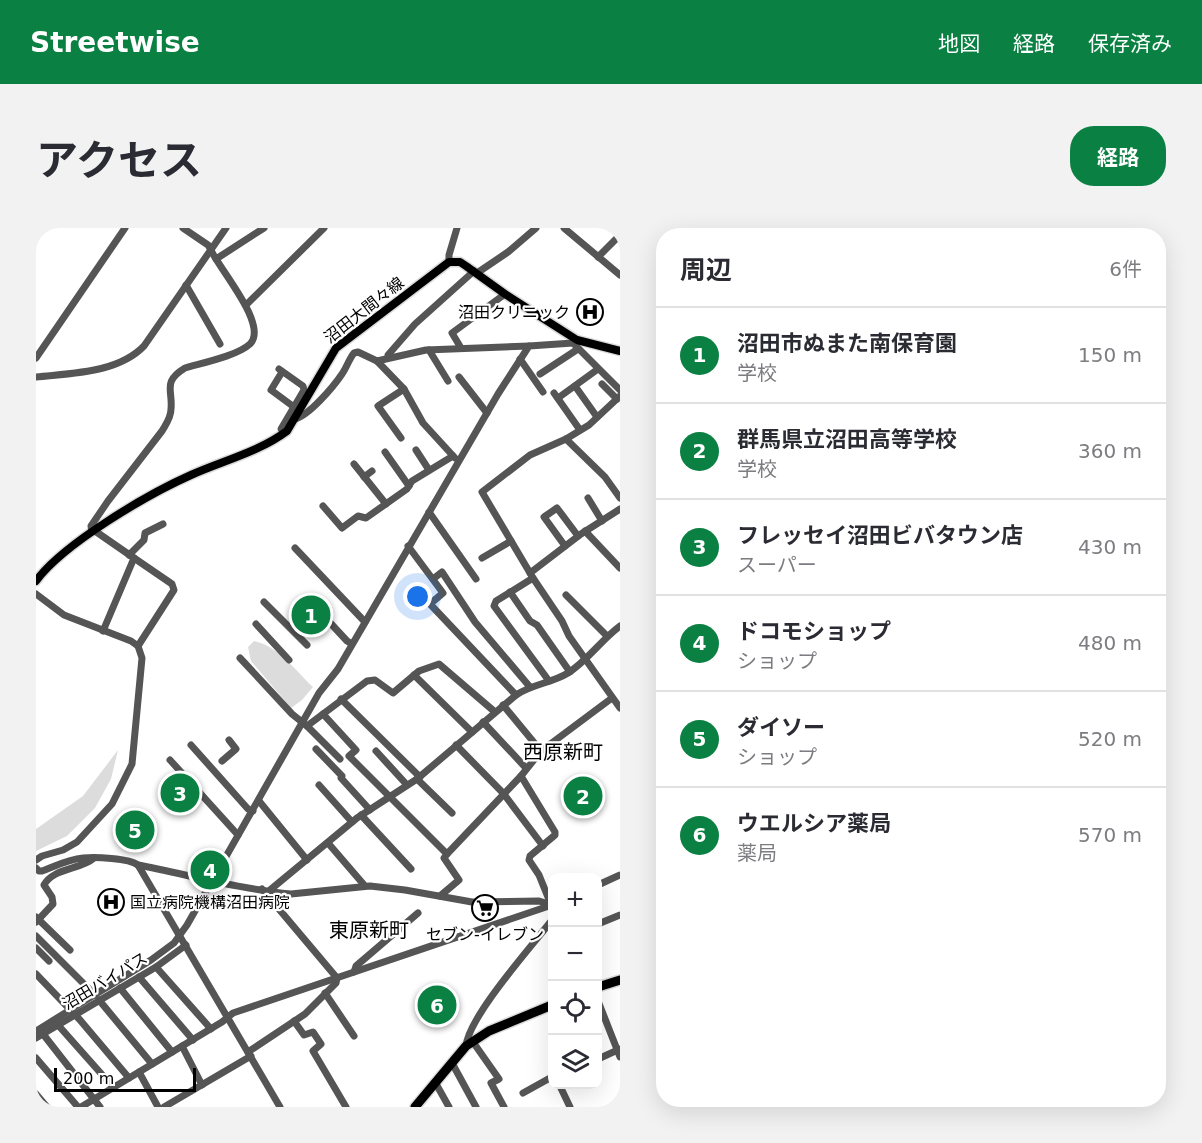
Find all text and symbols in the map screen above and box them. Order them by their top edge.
text: Streetwise [30,26,200,59]
text: 地図 [938,32,980,56]
text: 経路 [1013,32,1055,56]
text: 保存済み [1088,32,1172,56]
button: 経路 [1070,126,1166,186]
text: アクセス [36,136,202,185]
text: 周辺 [680,255,732,285]
text: 6件 [1109,257,1142,281]
street label: 沼田大間々線 [320,273,408,347]
hospital icon: 沼田クリニック [575,297,605,327]
place label: 沼田クリニック [458,303,570,322]
text: 沼田市ぬまた南保育園 [737,331,957,356]
text: 1 [693,343,706,367]
text: 150 m [1078,343,1142,367]
text: 学校 [737,361,777,385]
text: 群馬県立沼田高等学校 [737,427,957,452]
text: 2 [693,439,706,463]
text: 360 m [1078,439,1142,463]
text: 学校 [737,457,777,481]
text: フレッセイ沼田ビバタウン店 [737,523,1023,548]
text: 3 [693,535,706,559]
text: 430 m [1078,535,1142,559]
text: スーパー [737,553,817,577]
your location [403,582,432,611]
pin: 1 [292,592,330,638]
text: ドコモショップ [737,619,891,644]
text: 4 [693,631,706,655]
text: 480 m [1078,631,1142,655]
text: ショップ [737,649,817,673]
text: ダイソー [737,715,825,740]
text: 5 [693,727,706,751]
text: 520 m [1078,727,1142,751]
district label: 西原新町 [523,740,603,764]
text: ショップ [737,745,817,769]
pin: 3 [160,770,200,816]
pin: 2 [564,774,602,818]
pin: 5 [116,808,154,852]
text: ウエルシア薬局 [737,811,891,836]
text: 6 [693,823,706,847]
text: 570 m [1078,823,1142,847]
text: 薬局 [737,841,777,865]
pin: 4 [190,848,230,892]
map controls [548,873,602,1089]
button: + [548,873,602,927]
hospital icon: 国立病院機構沼田病院 [96,887,126,917]
place label: 国立病院機構沼田病院 [130,893,290,912]
supermarket icon: セブン-イレブン [470,893,500,923]
district label: 東原新町 [329,918,409,942]
place label: セブン-イレブン [426,925,544,944]
button: − [548,927,602,981]
street label: 沼田バイパス [59,948,151,1014]
button: locate [548,981,602,1035]
pin: 6 [418,982,456,1028]
button: layers [548,1035,602,1089]
scale bar [54,1065,196,1092]
text: 200 m [63,1069,114,1088]

